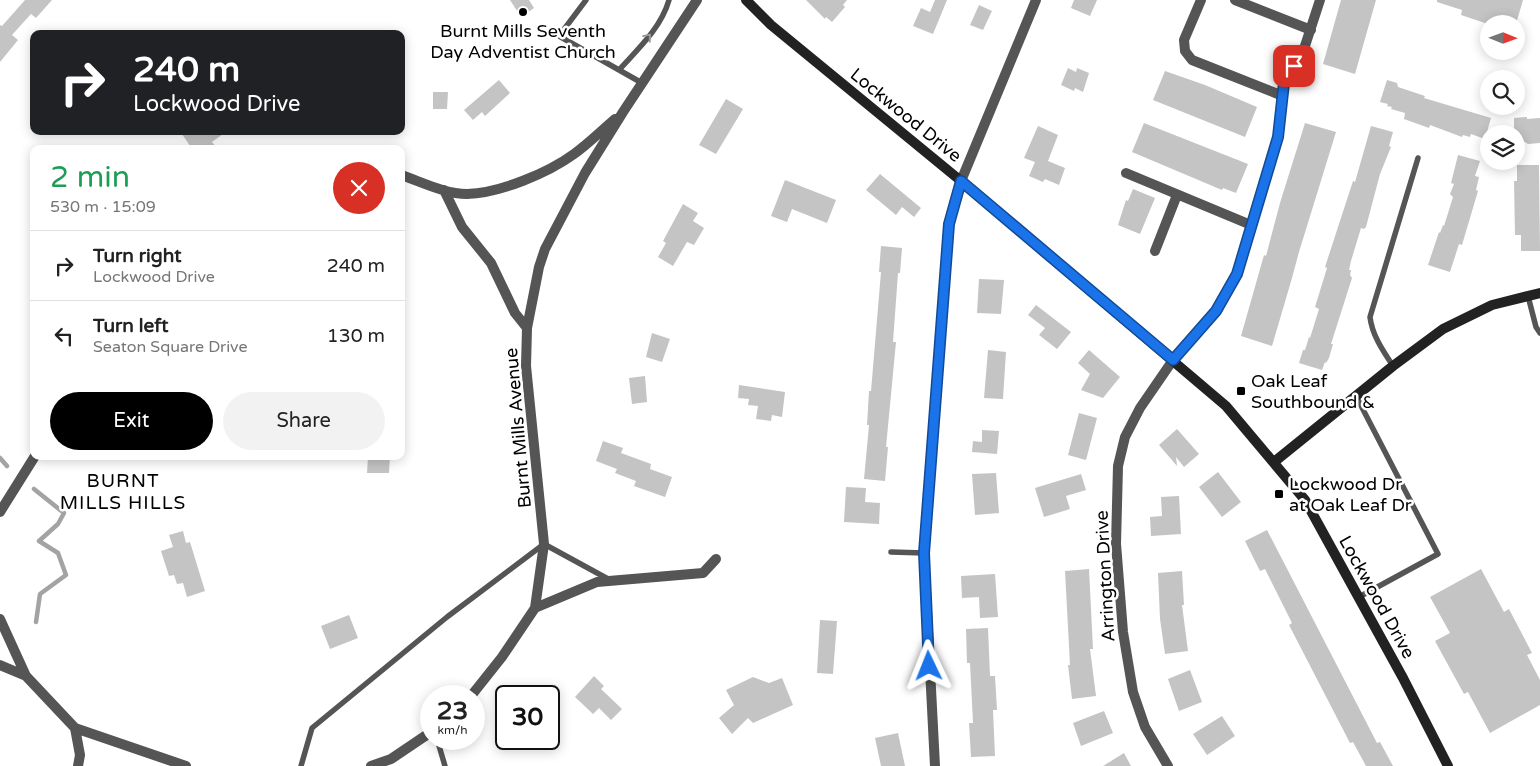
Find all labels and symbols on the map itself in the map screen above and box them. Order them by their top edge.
marker: Burnt Mills Seventh Day Adventist Church [517,6,529,18]
north arrow [1480,15,1525,60]
place label: Burnt Mills Seventh Day Adventist Church [430,20,616,63]
one-way arrow [642,34,651,43]
pin [1273,45,1315,87]
street label: Lockwood Drive [846,63,966,167]
street label: Burnt Mills Avenue [500,347,536,509]
place label: Oak Leaf Southbound & [1251,370,1375,413]
marker: Oak Leaf Southbound & [1235,385,1247,397]
district label: BURNT MILLS HILLS [60,470,186,514]
place label: Lockwood Dr at Oak Leaf Dr [1289,473,1412,516]
marker: Lockwood Dr at Oak Leaf Dr [1273,488,1285,500]
street label: Arrington Drive [1091,510,1119,642]
street label: Lockwood Drive [1334,532,1420,662]
position arrow [902,639,954,691]
speed limit sign: 30 [495,685,560,750]

